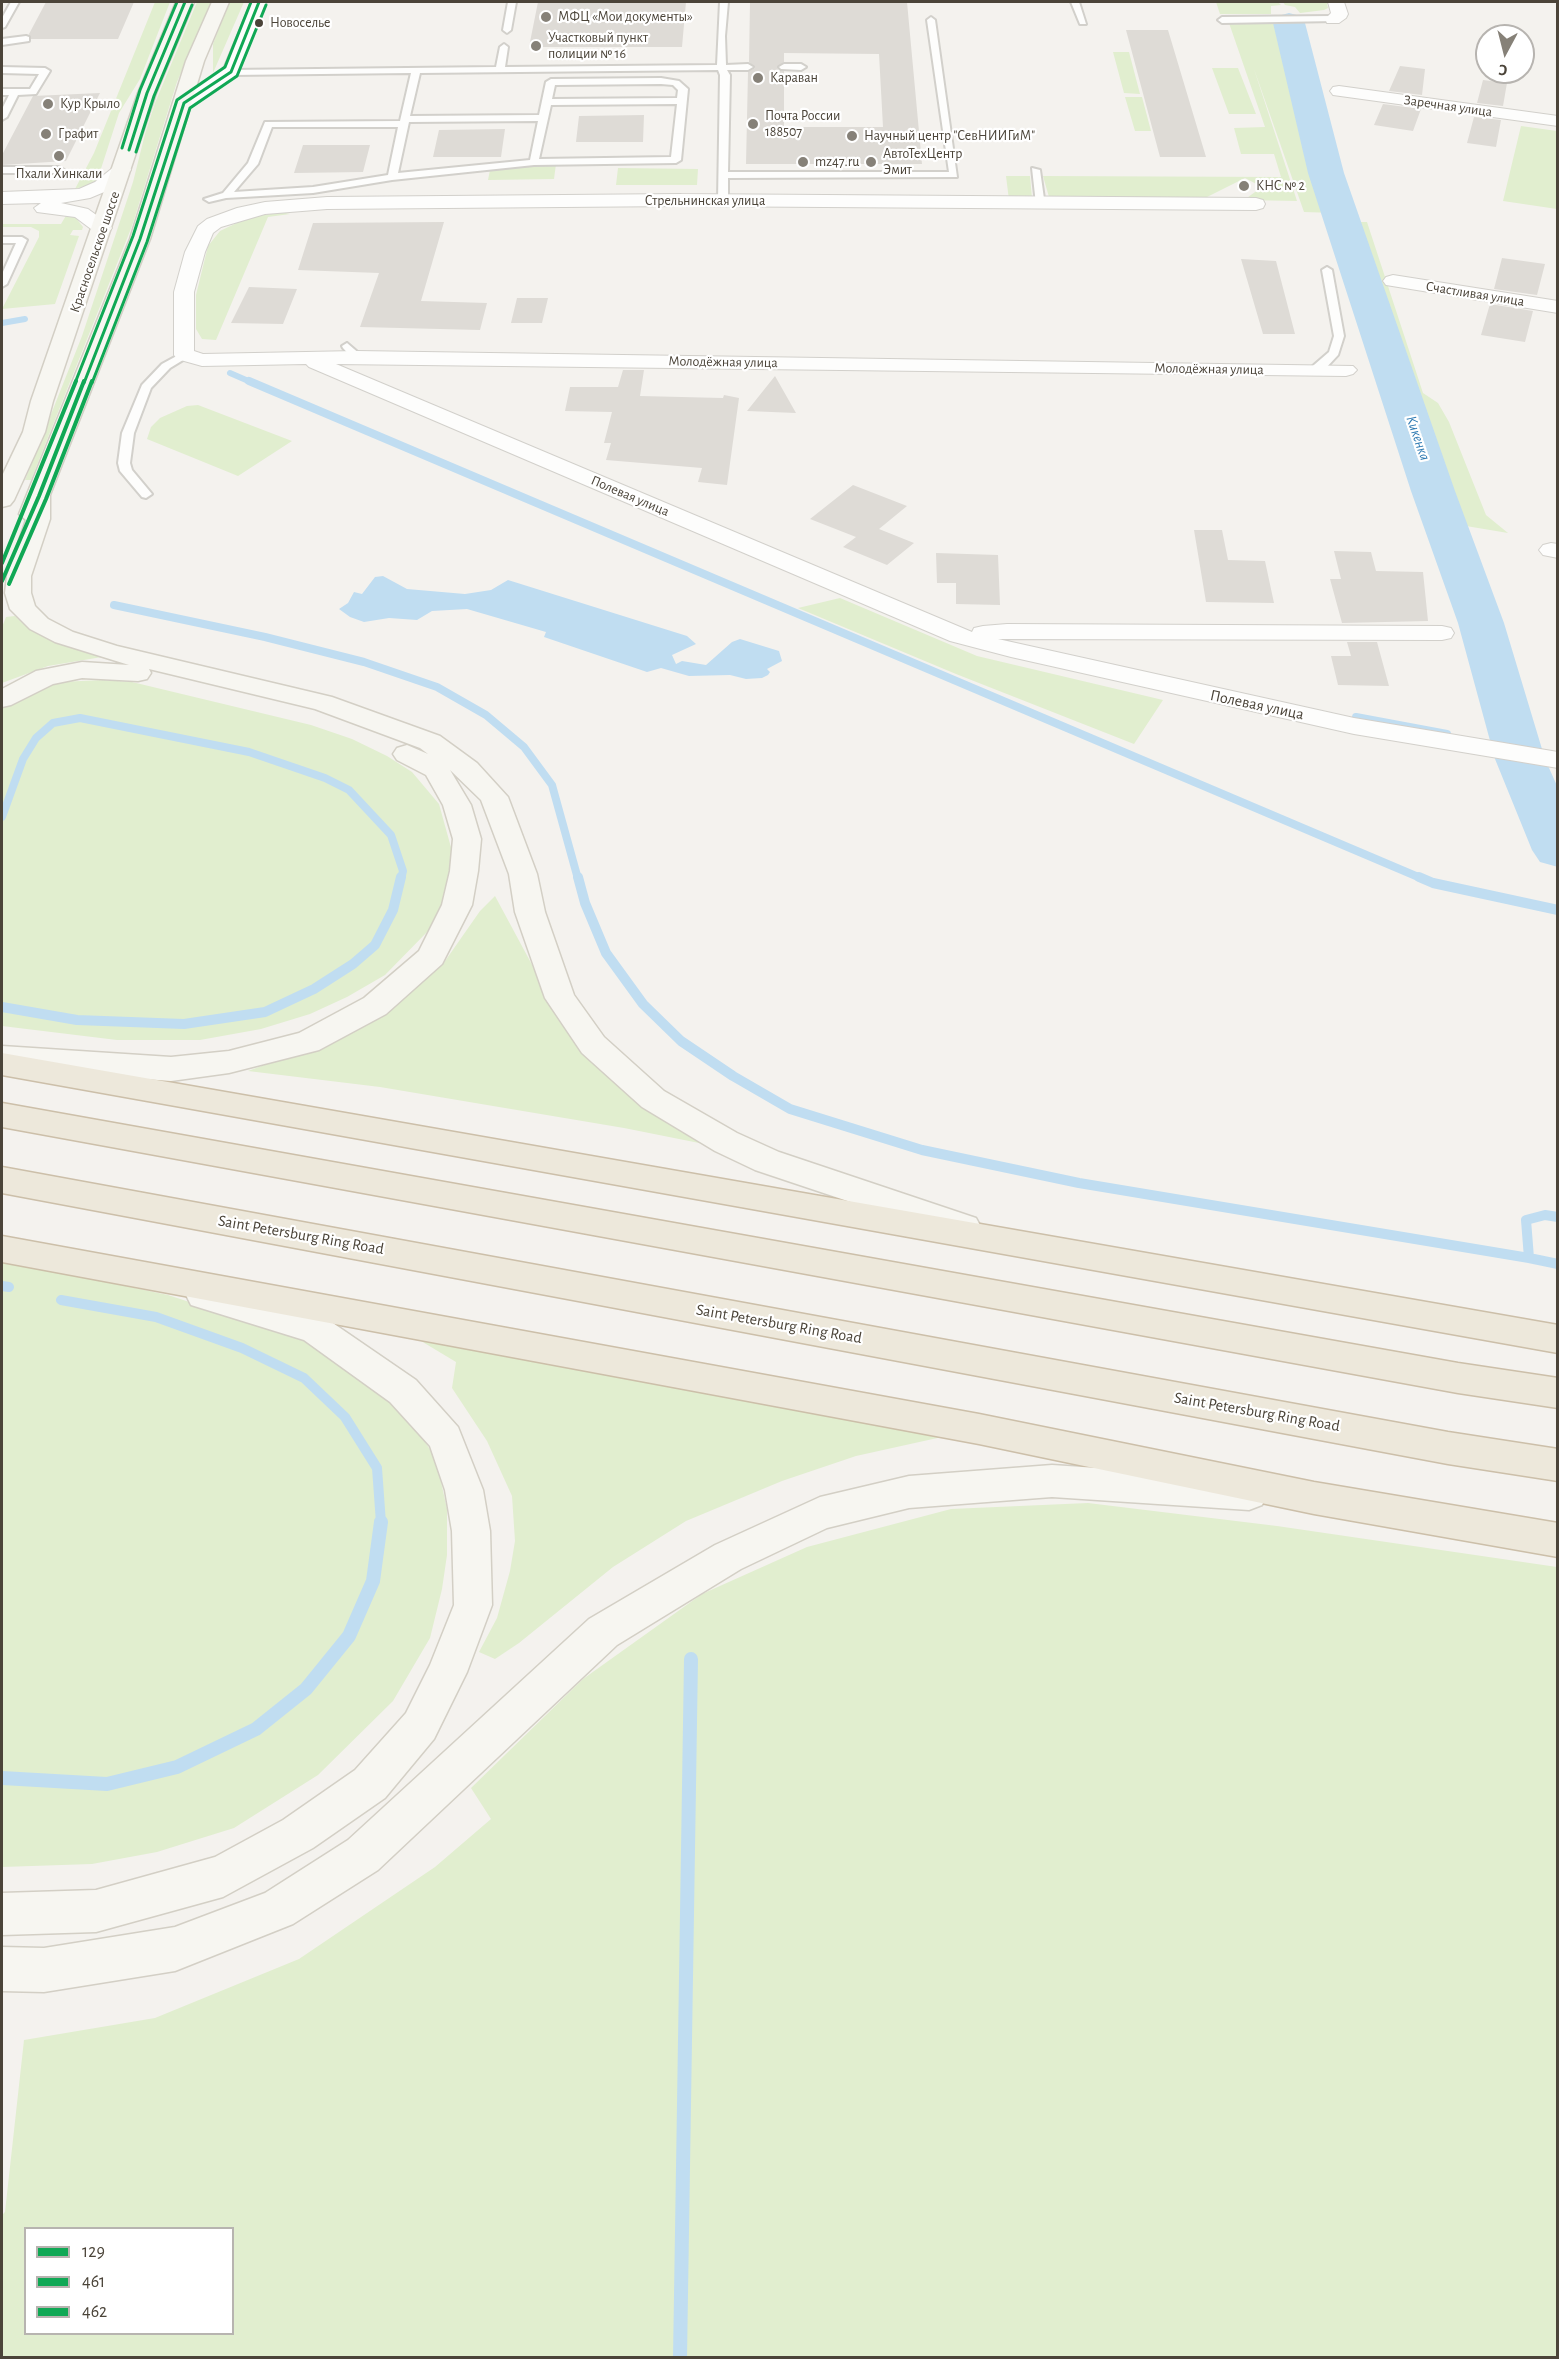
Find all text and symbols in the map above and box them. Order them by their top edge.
place label: МФЦ «Мои документы» [558,9,693,25]
marker: МФЦ «Мои документы» [539,10,553,24]
place label: Новоселье [270,15,330,31]
marker: Новоселье [253,17,265,29]
north arrow [1475,24,1535,84]
place label: Участковый пункт полиции № 16 [548,30,648,62]
marker: Участковый пункт полиции № 16 [529,39,543,53]
text: С [1498,61,1508,78]
place label: Караван [770,70,818,86]
marker: Караван [751,71,765,85]
street label: Заречная улица [1403,91,1493,121]
place label: Кур Крыло [60,96,120,112]
marker: Кур Крыло [41,97,55,111]
place label: Почта России 188507 [765,108,840,140]
marker: Почта России 188507 [746,117,760,131]
place label: Графит [58,126,98,142]
marker: Графит [39,127,53,141]
place label: Научный центр "СевНИИГиМ" [864,128,1035,144]
marker: Научный центр "СевНИИГиМ" [845,129,859,143]
place label: АвтоТехЦентр Эмит [883,146,962,178]
marker: Пхали Хинкали [52,149,66,163]
place label: mz47.ru [815,154,859,170]
marker: mz47.ru [796,155,810,169]
marker: АвтоТехЦентр Эмит [864,155,878,169]
place label: Пхали Хинкали [16,166,102,182]
place label: КНС № 2 [1256,178,1305,194]
marker: КНС № 2 [1237,179,1251,193]
street label: Красносельское шоссе [66,189,124,315]
street label: Стрельнинская улица [645,193,765,209]
street label: Счастливая улица [1425,278,1525,310]
street label: Молодёжная улица [668,353,778,371]
street label: Молодёжная улица [1154,360,1264,378]
water label: Кикенка [1402,413,1434,463]
street label: Полевая улица [588,472,672,520]
street label: Полевая улица [1208,686,1306,724]
street label: Saint Petersburg Ring Road [217,1211,385,1259]
street label: Saint Petersburg Ring Road [695,1300,863,1348]
street label: Saint Petersburg Ring Road [1173,1388,1341,1436]
legend [24,2227,234,2335]
text: 129 [82,2243,105,2261]
text: 461 [82,2273,105,2291]
text: 462 [82,2303,107,2321]

